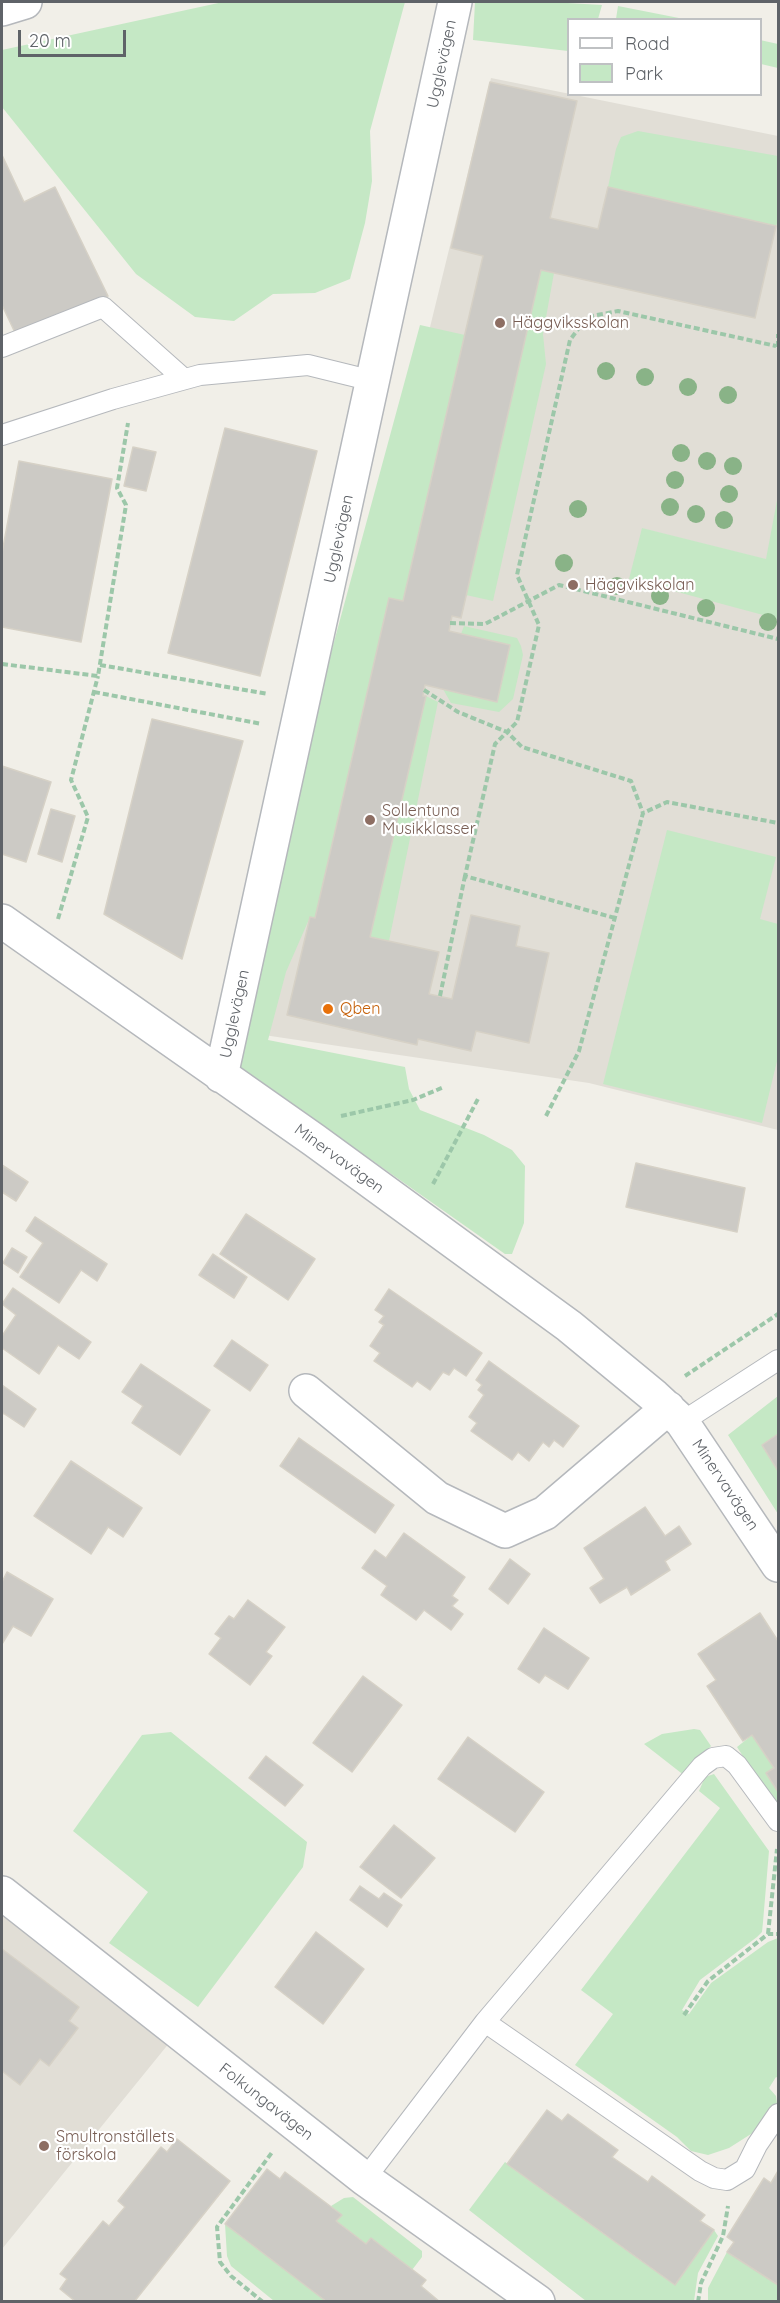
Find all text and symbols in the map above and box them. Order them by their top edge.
scale bar [21,18,129,56]
street label: Ugglevägen [423,18,461,110]
legend [567,18,762,96]
text: 20 m [29,29,71,52]
text: Road [625,32,670,55]
text: Park [625,62,663,85]
place label: Häggviksskolan [512,313,629,333]
marker: Häggviksskolan [493,316,507,330]
street label: Ugglevägen [320,493,358,585]
place label: Häggvikskolan [585,575,695,595]
marker: Häggvikskolan [566,578,580,592]
place label: Sollentuna Musikklasser [382,801,476,839]
marker: Sollentuna Musikklasser [363,813,377,827]
street label: Ugglevägen [216,968,254,1060]
place label: Qben [340,999,380,1019]
marker: Qben [321,1002,335,1016]
street label: Minervavägen [291,1120,387,1198]
street label: Minervavägen [687,1436,763,1534]
street label: Folkungavägen [215,2059,317,2145]
place label: Smultronställets förskola [56,2127,175,2165]
marker: Smultronställets förskola [37,2139,51,2153]

